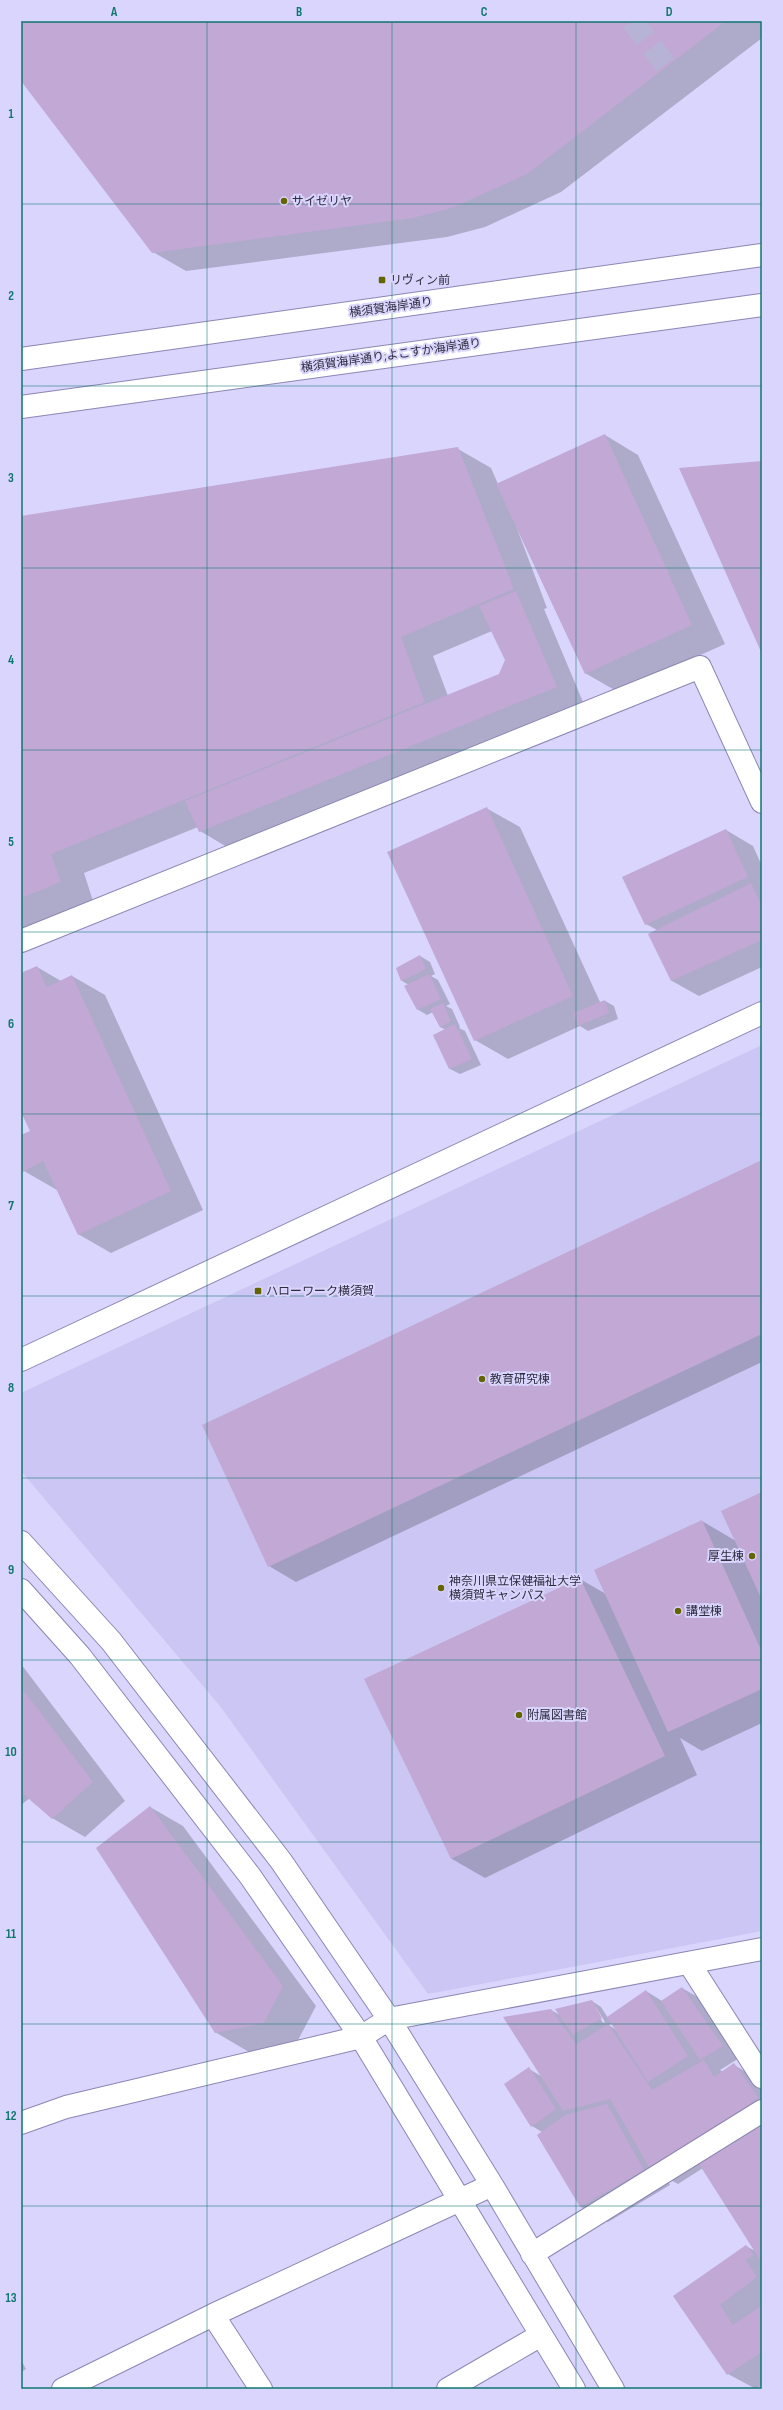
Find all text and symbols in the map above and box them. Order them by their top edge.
text: A [110,4,118,20]
text: B [296,4,302,20]
text: C [481,4,488,20]
text: D [666,4,673,20]
text: 1 [8,106,14,122]
place label: サイゼリヤ [292,194,352,209]
marker: サイゼリヤ [279,196,289,206]
place label: リヴィン前 [390,273,450,288]
marker: リヴィン前 [377,275,387,285]
text: 2 [8,288,14,304]
street label: 横須賀海岸通り [348,294,434,321]
street label: 横須賀海岸通り;よこすか海岸通り [300,335,482,376]
text: 3 [8,470,14,486]
text: 4 [8,652,14,668]
text: 5 [8,834,14,850]
text: 6 [8,1016,14,1032]
text: 7 [8,1198,14,1214]
place label: ハローワーク横須賀 [266,1284,374,1299]
marker: ハローワーク横須賀 [253,1286,263,1296]
place label: 教育研究棟 [490,1372,550,1387]
marker: 教育研究棟 [477,1374,487,1384]
text: 8 [8,1380,14,1396]
place label: 厚生棟 [708,1549,744,1564]
marker: 厚生棟 [747,1551,757,1561]
text: 9 [8,1562,14,1578]
place label: 神奈川県立保健福祉大学 横須賀キャンパス [449,1574,581,1603]
marker: 神奈川県立保健福祉大学 横須賀キャンパス [436,1583,446,1593]
place label: 講堂棟 [686,1604,722,1619]
marker: 講堂棟 [673,1606,683,1616]
place label: 附属図書館 [527,1708,587,1723]
marker: 附属図書館 [514,1710,524,1720]
text: 10 [5,1744,17,1760]
text: 11 [6,1926,16,1942]
text: 12 [6,2108,17,2124]
text: 13 [6,2290,17,2306]

